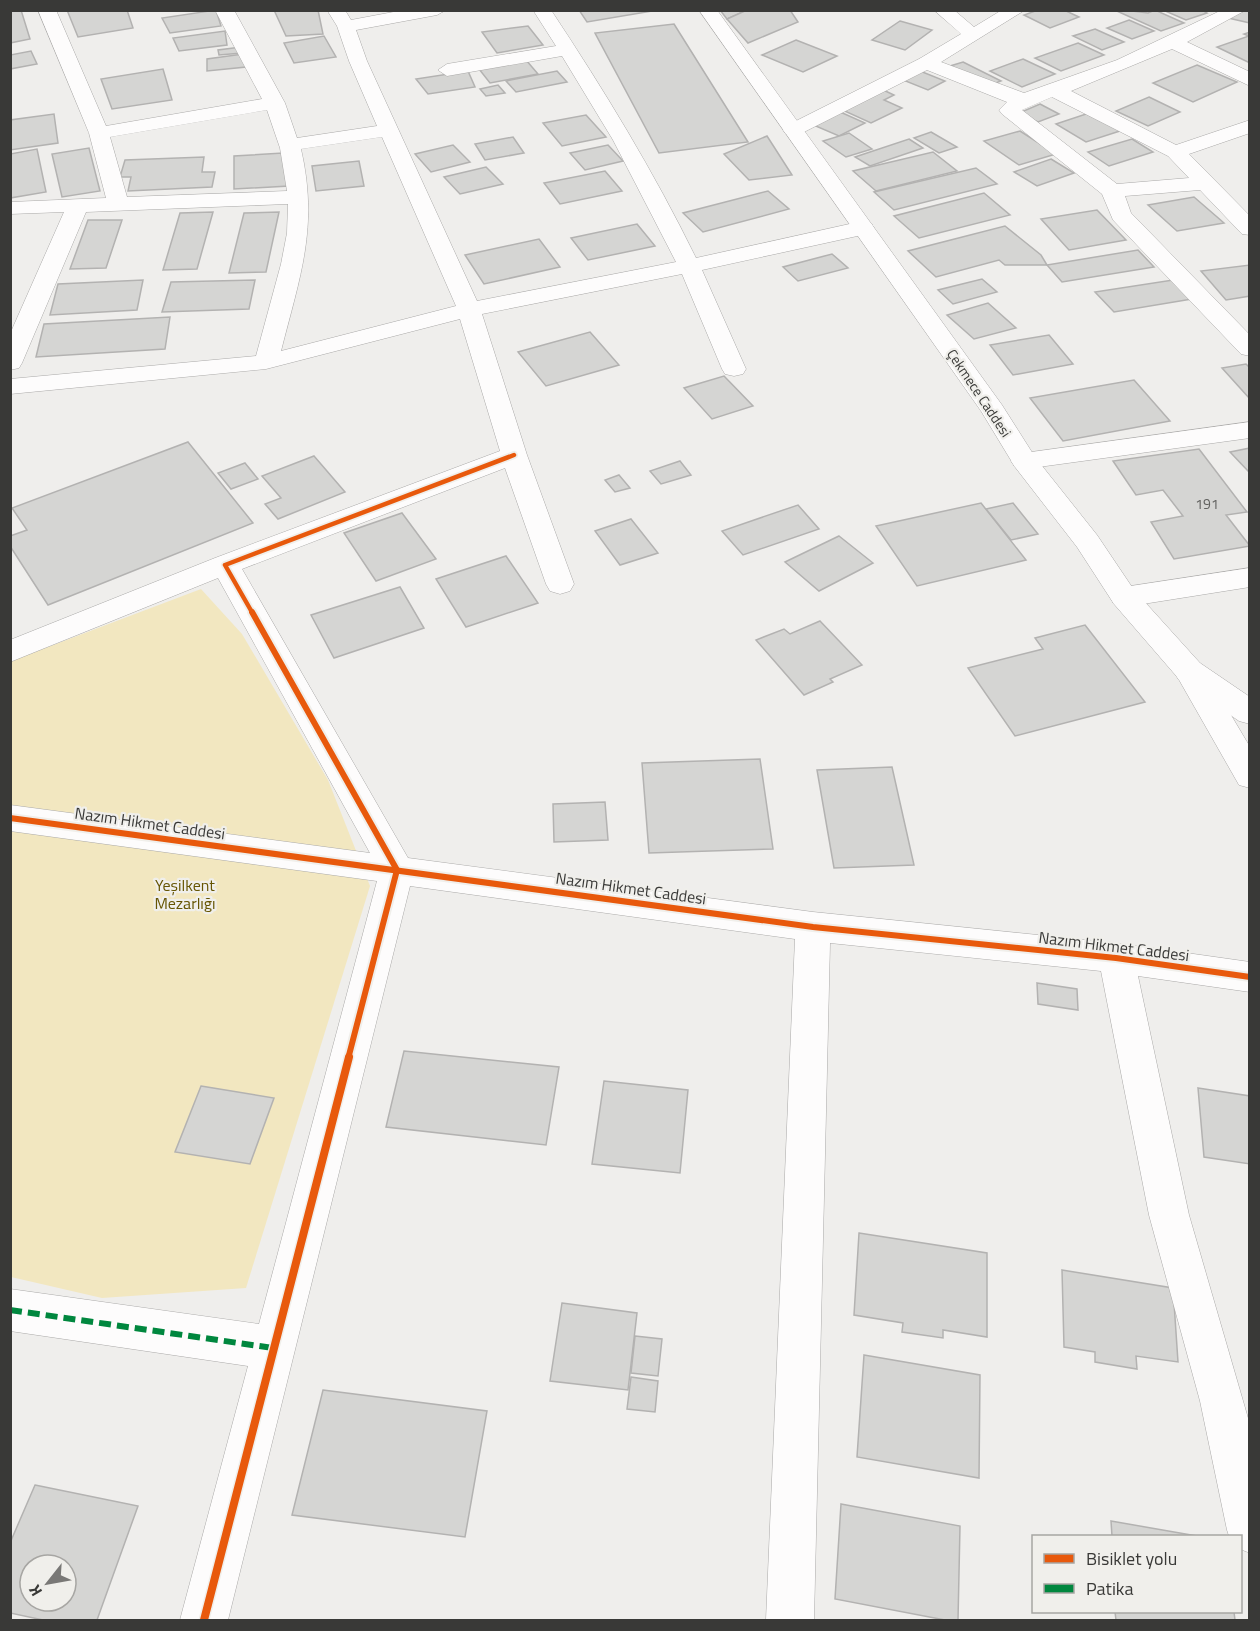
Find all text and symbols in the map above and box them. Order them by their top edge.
street label: Çekmece Caddesi [942,344,1017,441]
house number: 191 [1195,493,1219,514]
street label: Nazım Hikmet Caddesi [73,801,227,845]
street label: Nazım Hikmet Caddesi [554,866,708,910]
park label: Yeşilkent Mezarlığı [154,873,216,915]
street label: Nazım Hikmet Caddesi [1037,925,1191,967]
legend [1032,1535,1242,1613]
text: Bisiklet yolu [1086,1545,1177,1572]
north arrow [18,1553,78,1613]
text: Patika [1086,1575,1133,1602]
text: K [22,1580,48,1601]

